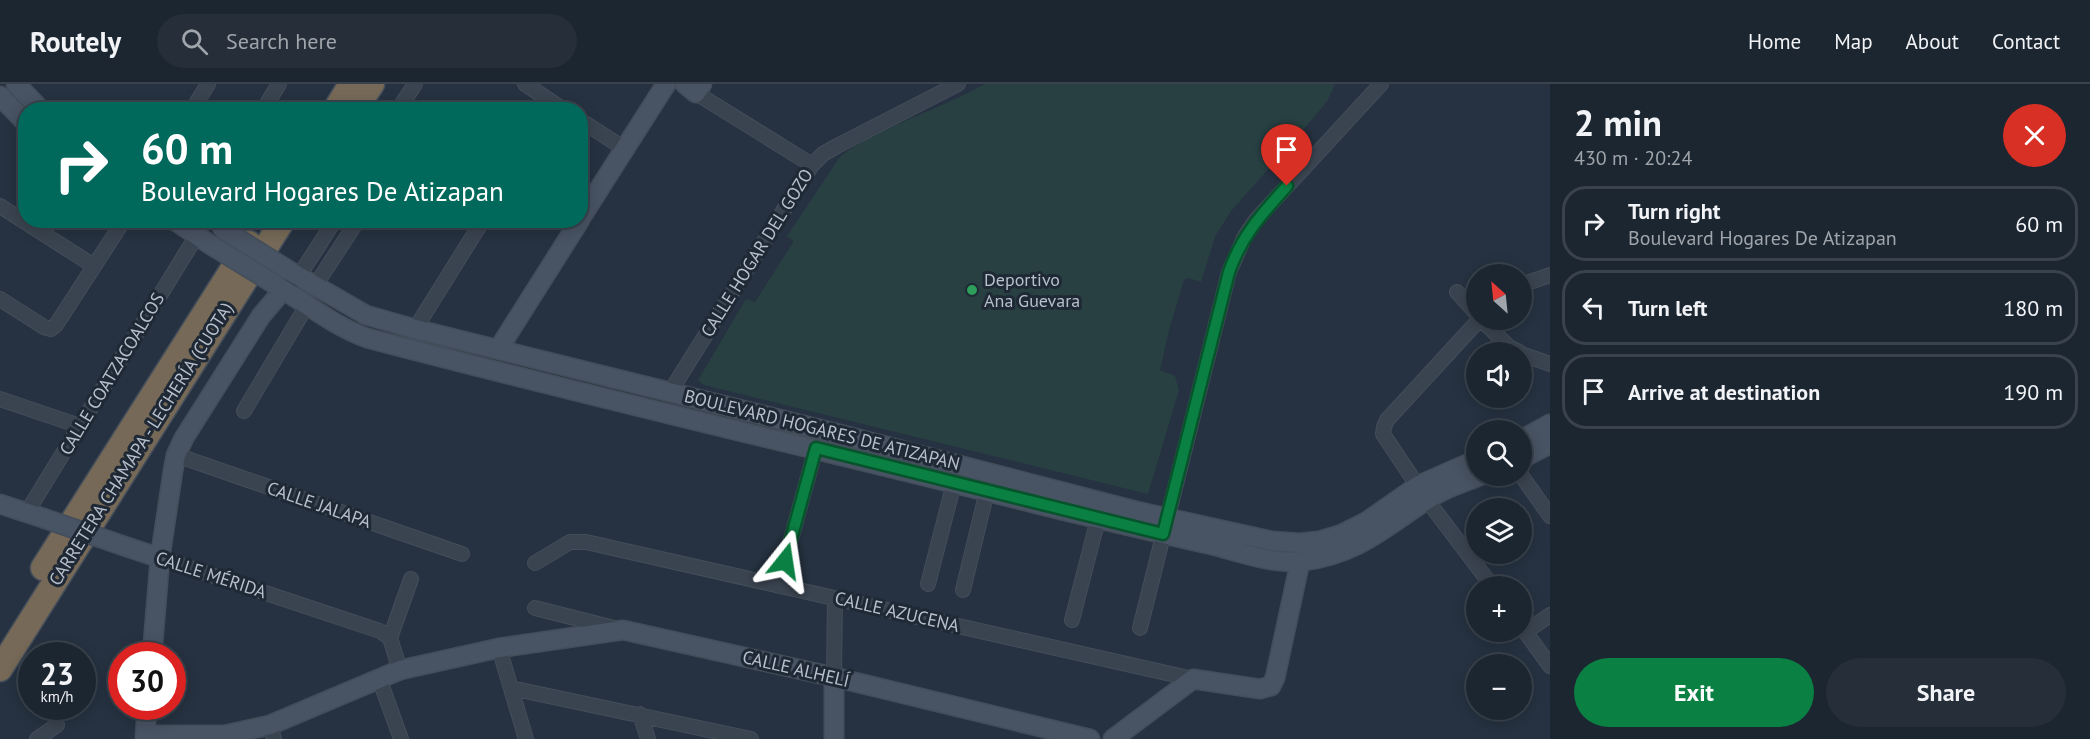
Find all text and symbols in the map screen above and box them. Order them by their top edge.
search box [157,14,577,68]
text: Routely [30,23,121,60]
icon: search [178,25,211,58]
text: Search here [226,27,337,55]
text: Home [1748,28,1801,55]
text: Map [1834,28,1873,55]
text: About [1906,28,1959,55]
text: Contact [1992,28,2060,55]
text: 2 min [1574,99,1662,146]
button: close [2003,104,2066,167]
text: 60 m [141,121,233,176]
pin [1261,124,1312,186]
icon: right [42,126,120,204]
icon: arrive [1270,133,1303,166]
text: 430 m · 20:24 [1574,145,1692,171]
street label: CALLE HOGAR DEL GOZO [695,164,818,341]
text: Boulevard Hogares De Atizapan [141,174,504,208]
text: Turn right [1628,197,1720,225]
icon: right [1577,207,1610,240]
text: 60 m [2015,210,2063,238]
text: Boulevard Hogares De Atizapan [1628,225,1897,251]
north arrow [1466,264,1532,330]
map controls [1466,264,1532,720]
place label: Deportivo Ana Guevara [984,268,1080,312]
marker: Deportivo Ana Guevara [965,283,979,297]
street label: CALLE COATZACOALCOS [54,288,169,459]
icon: left [1577,291,1610,324]
text: Turn left [1628,294,1708,322]
text: 180 m [2003,294,2063,322]
street label: CARRETERA CHAMAPA - LECHERÍA (CUOTA) [43,298,238,590]
button: sound [1466,342,1532,408]
icon: arrive [1577,375,1610,408]
text: Arrive at destination [1628,378,1820,406]
text: 190 m [2003,378,2063,406]
street label: BOULEVARD HOGARES DE ATIZAPAN [682,384,962,475]
button: search [1466,420,1532,486]
street label: CALLE JALAPA [264,476,375,533]
button: layers [1466,498,1532,564]
position arrow [753,529,817,593]
street label: CALLE MÉRIDA [153,546,270,603]
button: + [1466,576,1532,642]
street label: CALLE AZUCENA [833,586,962,637]
speed limit sign: 30 [108,642,186,720]
street label: CALLE ALHELÍ [740,645,853,692]
text: 23 [40,654,74,693]
button: − [1466,654,1532,720]
button: Exit [1574,658,1814,727]
button: Share [1826,658,2066,727]
text: km/h [41,687,73,706]

